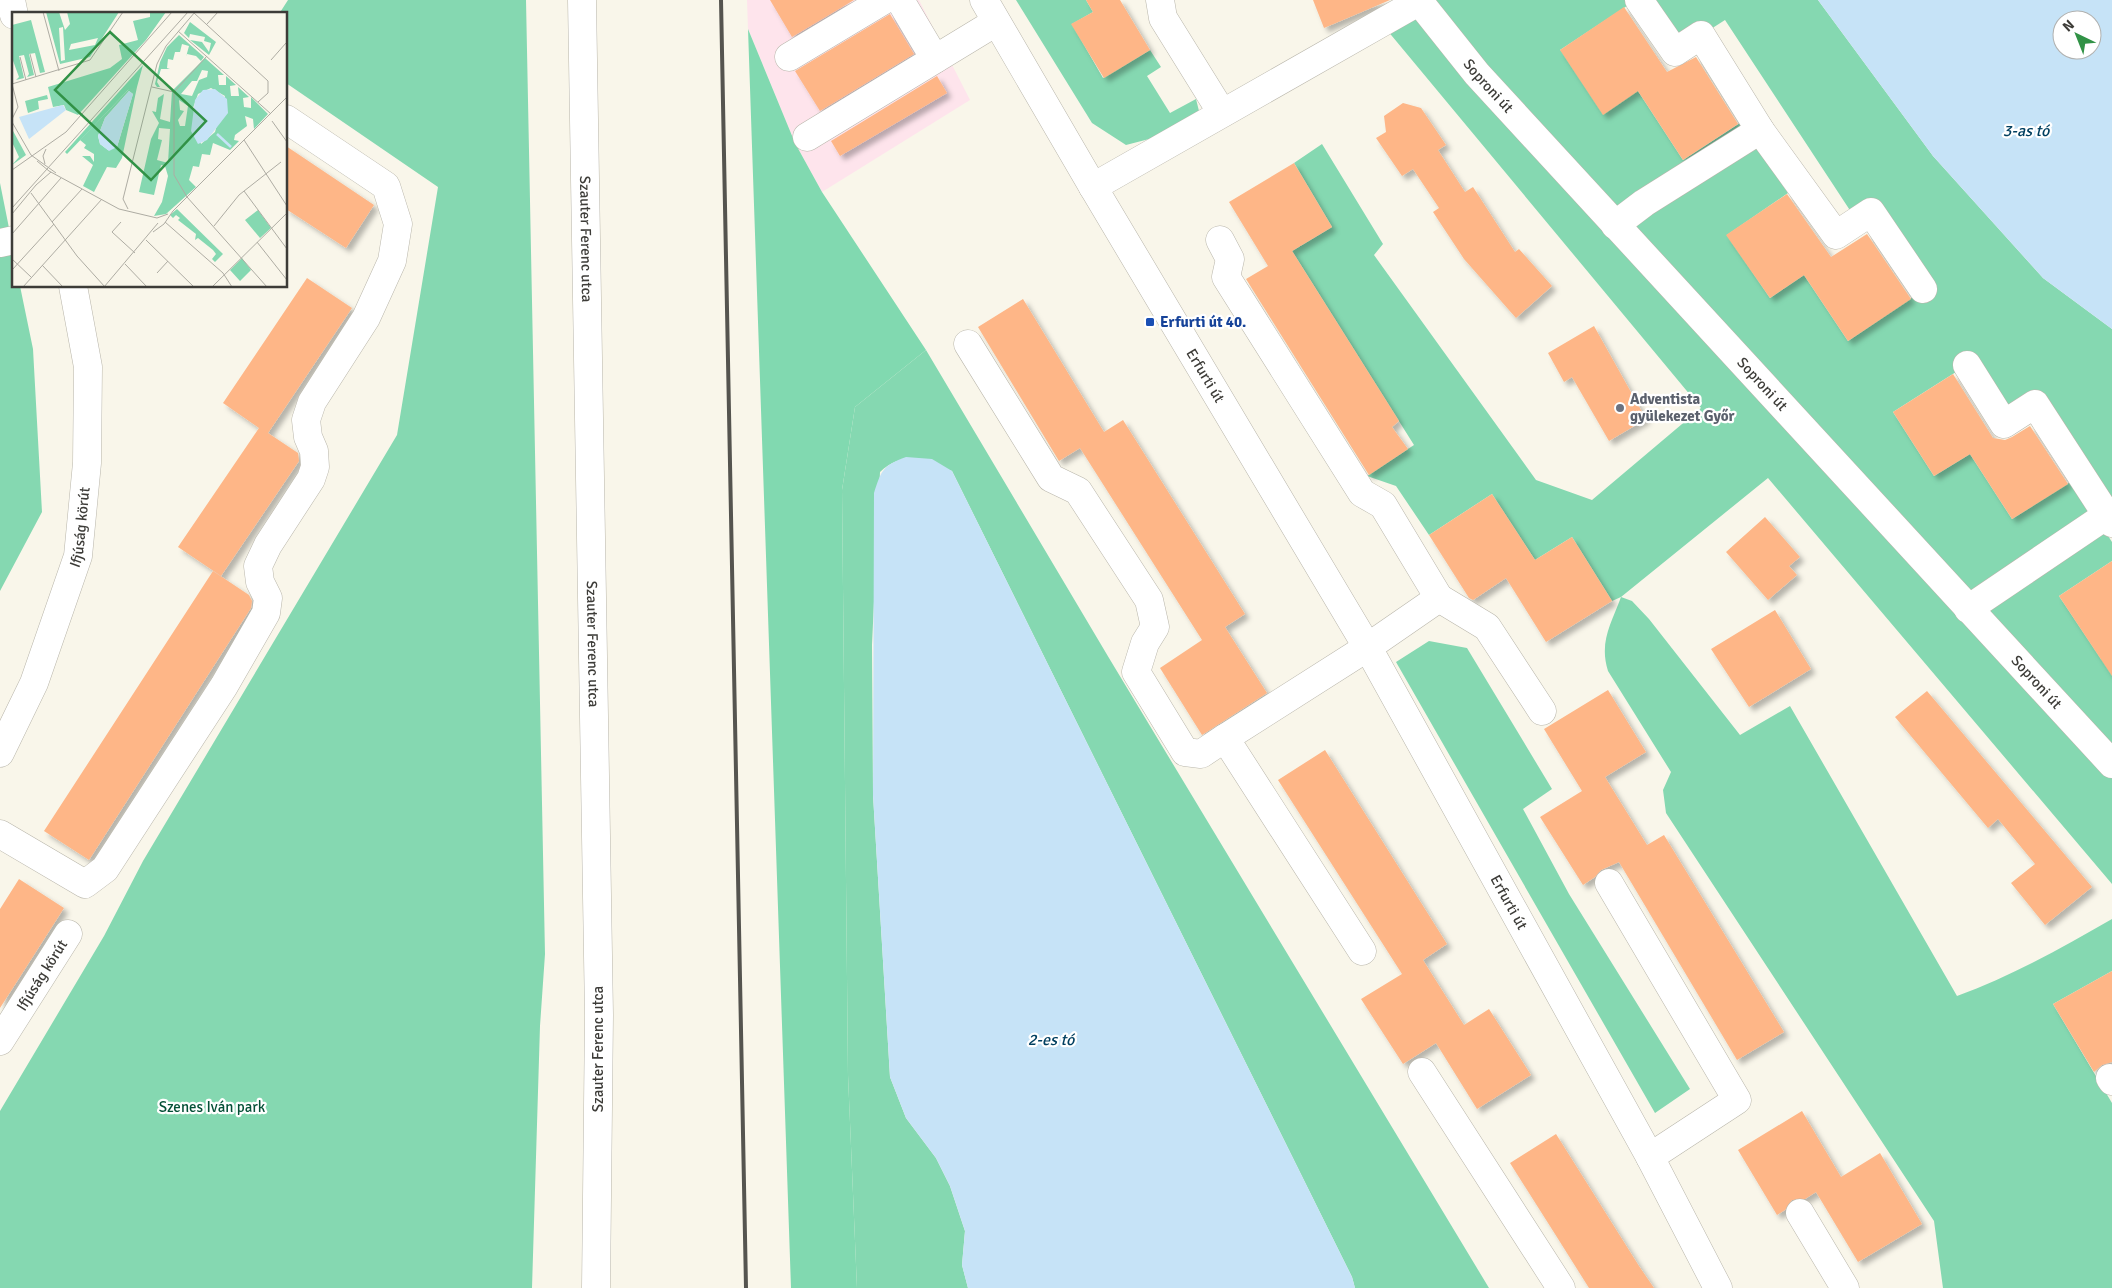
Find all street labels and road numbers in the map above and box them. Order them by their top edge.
street label: Soproni út [1460,55,1517,116]
street label: Szauter Ferenc utca [576,176,596,302]
street label: Erfurti út [1182,345,1228,406]
street label: Soproni út [1733,354,1791,415]
street label: Ifjúság körút [66,486,94,570]
street label: Szauter Ferenc utca [583,580,603,707]
street label: Soproni út [2008,652,2066,713]
street label: Erfurti út [1487,872,1531,933]
street label: Ifjúság körút [13,936,71,1014]
street label: Szauter Ferenc utca [589,986,607,1112]

